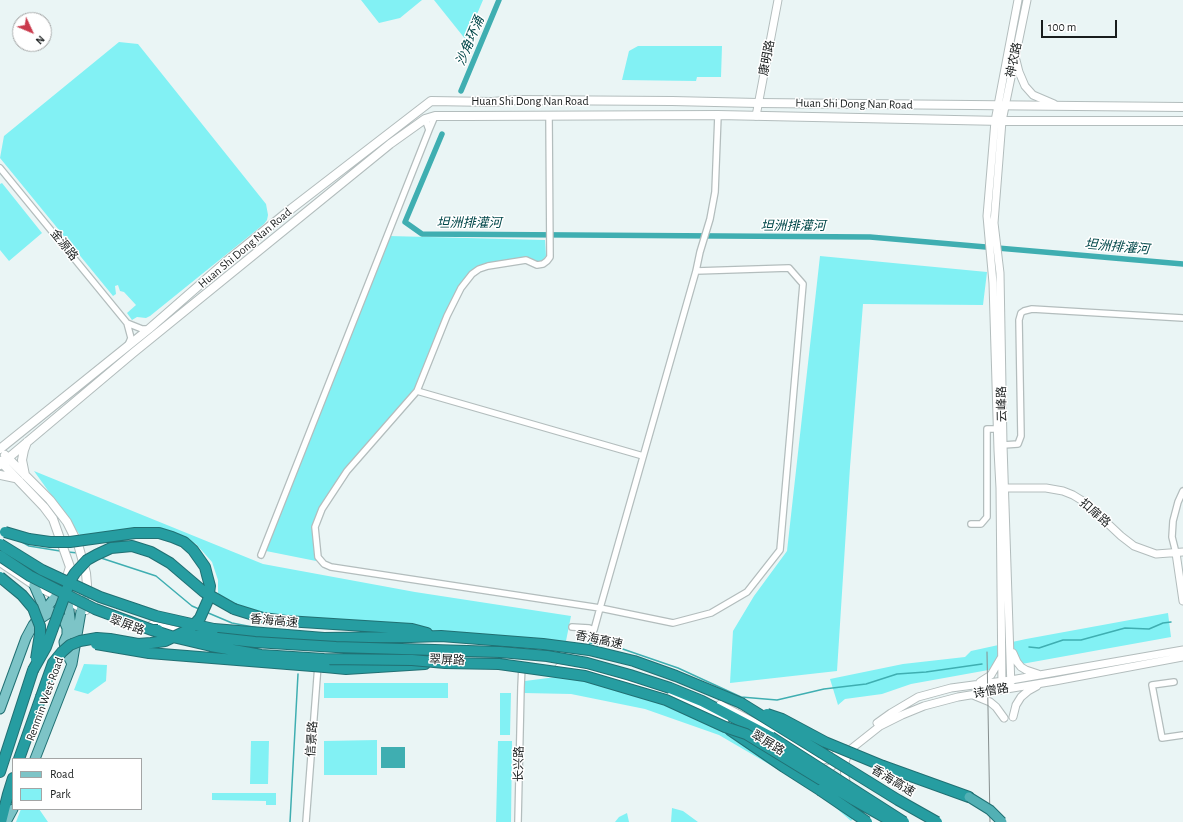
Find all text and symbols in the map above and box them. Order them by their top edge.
north arrow [12,12,52,52]
scale bar [1043,12,1119,38]
water label: 沙角环涌 [453,14,487,68]
text: 100 m [1048,21,1076,33]
text: N [34,33,47,47]
street label: 康明路 [756,39,778,77]
street label: 神农路 [1003,41,1025,79]
street label: Huan Shi Dong Nan Road [471,94,589,108]
street label: Huan Shi Dong Nan Road [795,96,913,112]
street label: Huan Shi Dong Nan Road [195,205,295,291]
water label: 坦洲排灌河 [437,215,501,231]
water label: 坦洲排灌河 [761,218,825,234]
street label: 金源路 [47,226,81,264]
water label: 坦洲排灌河 [1084,236,1150,258]
street label: 云峰路 [994,386,1010,422]
street label: 扣扉路 [1077,496,1113,530]
street label: 翠屏路 [108,612,146,638]
street label: 香海高速 [249,612,299,630]
street label: 香海高速 [574,628,624,652]
street label: 翠屏路 [429,652,465,668]
street label: Renmin West Road [23,655,67,743]
street label: 诗僧路 [972,681,1010,701]
street label: 信景路 [304,721,320,757]
street label: 翠屏路 [749,728,787,758]
street label: 长兴路 [511,746,527,782]
legend [12,758,142,810]
street label: 香海高速 [869,762,917,800]
text: Road [50,768,74,780]
text: Park [50,788,71,800]

